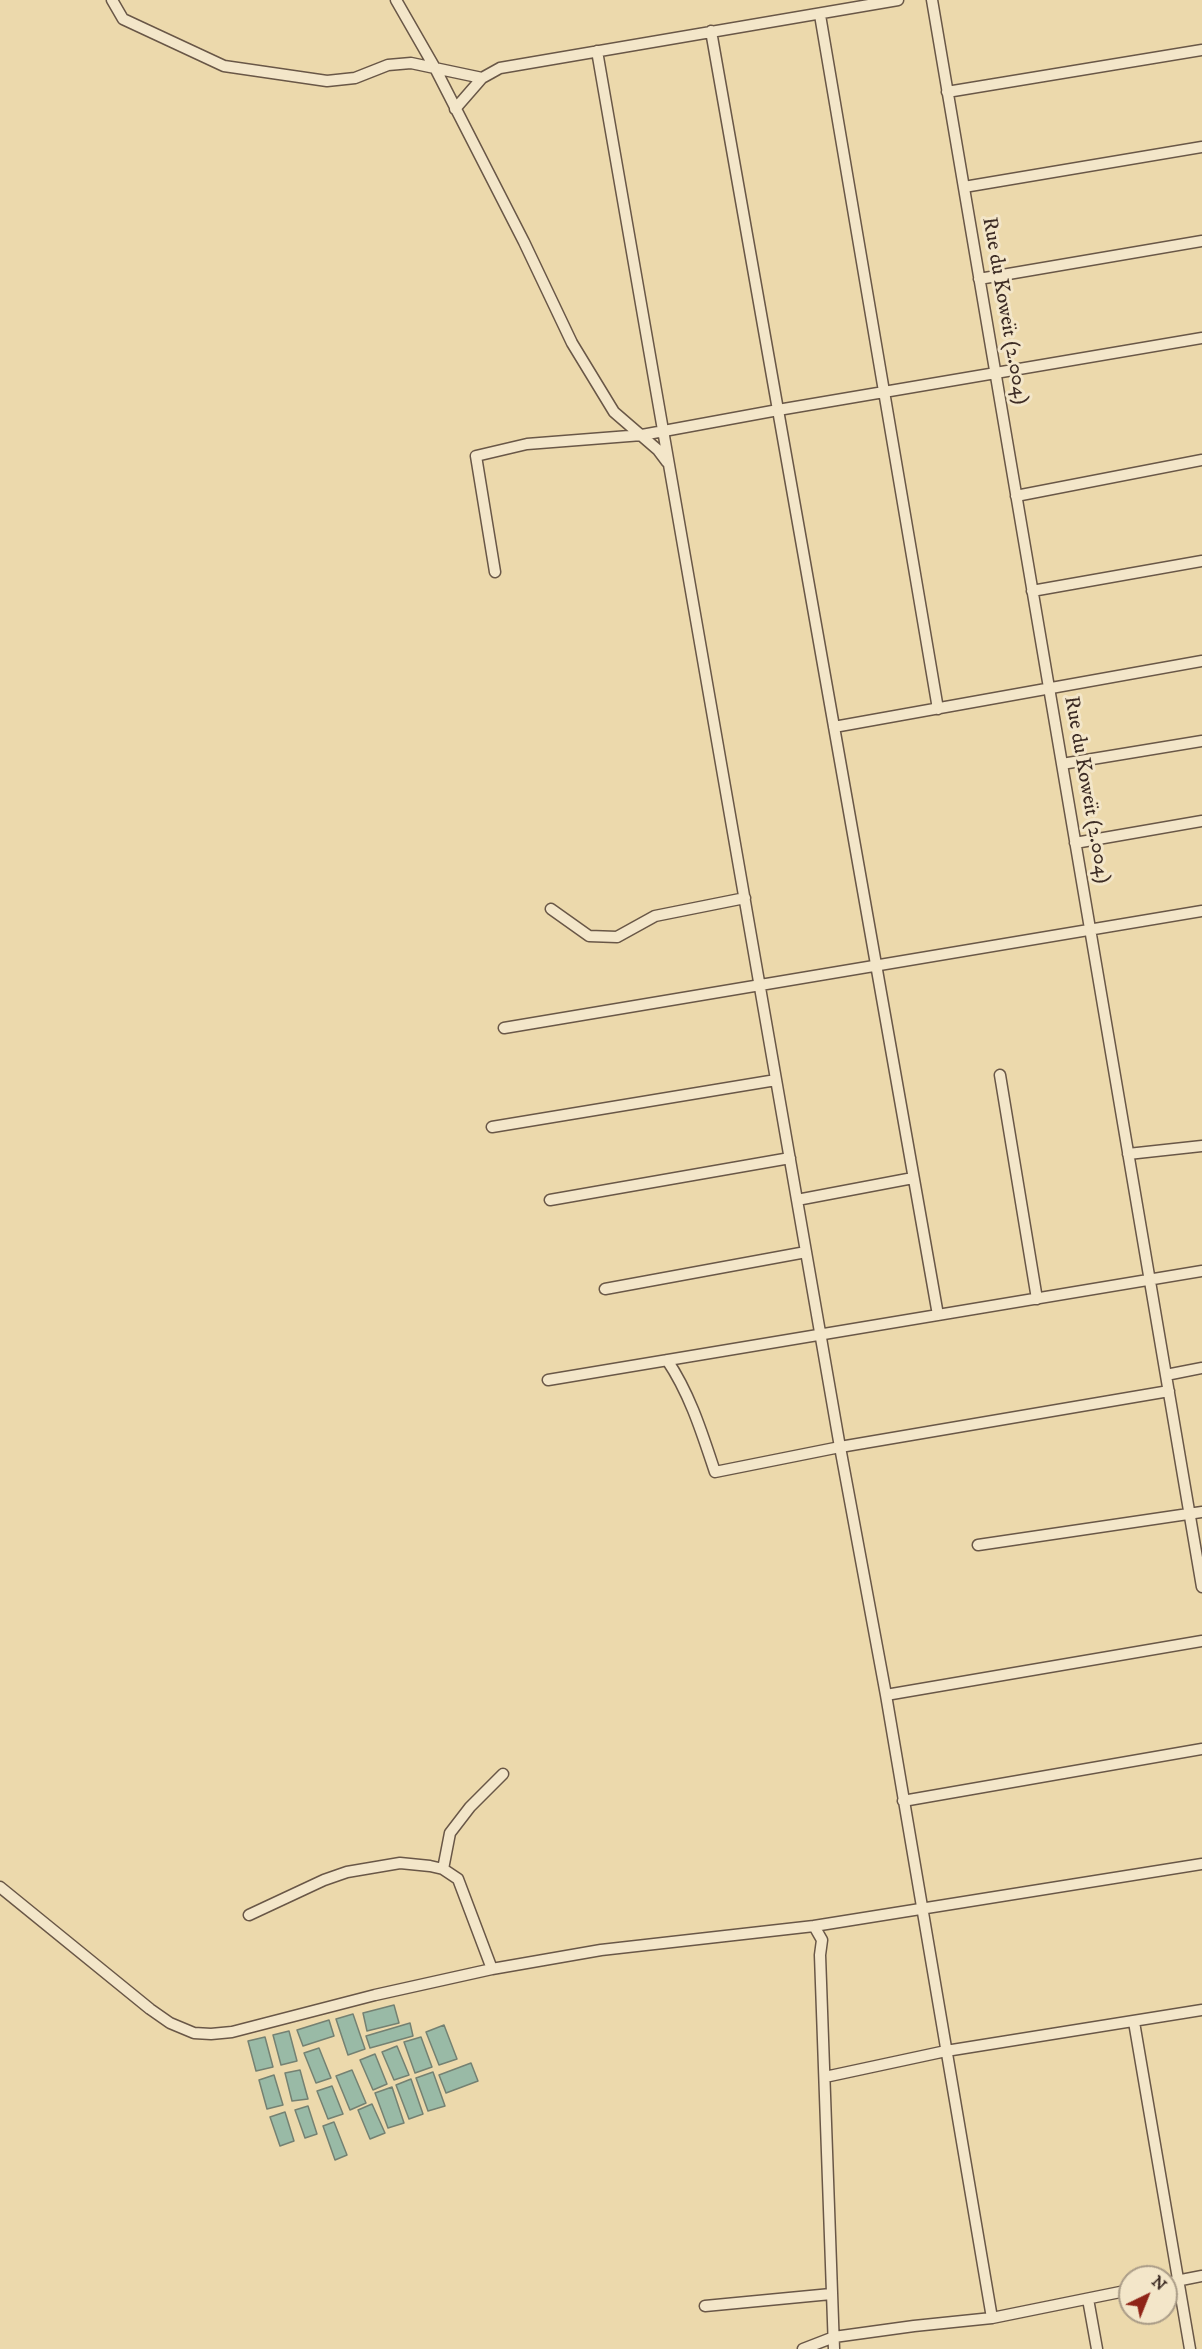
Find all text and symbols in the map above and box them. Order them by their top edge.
street label: Rue du Koweït (2.004) [975,215,1033,407]
street label: Rue du Koweït (2.004) [1057,694,1115,886]
north arrow [1118,2265,1178,2325]
text: N [1147,2271,1171,2295]

